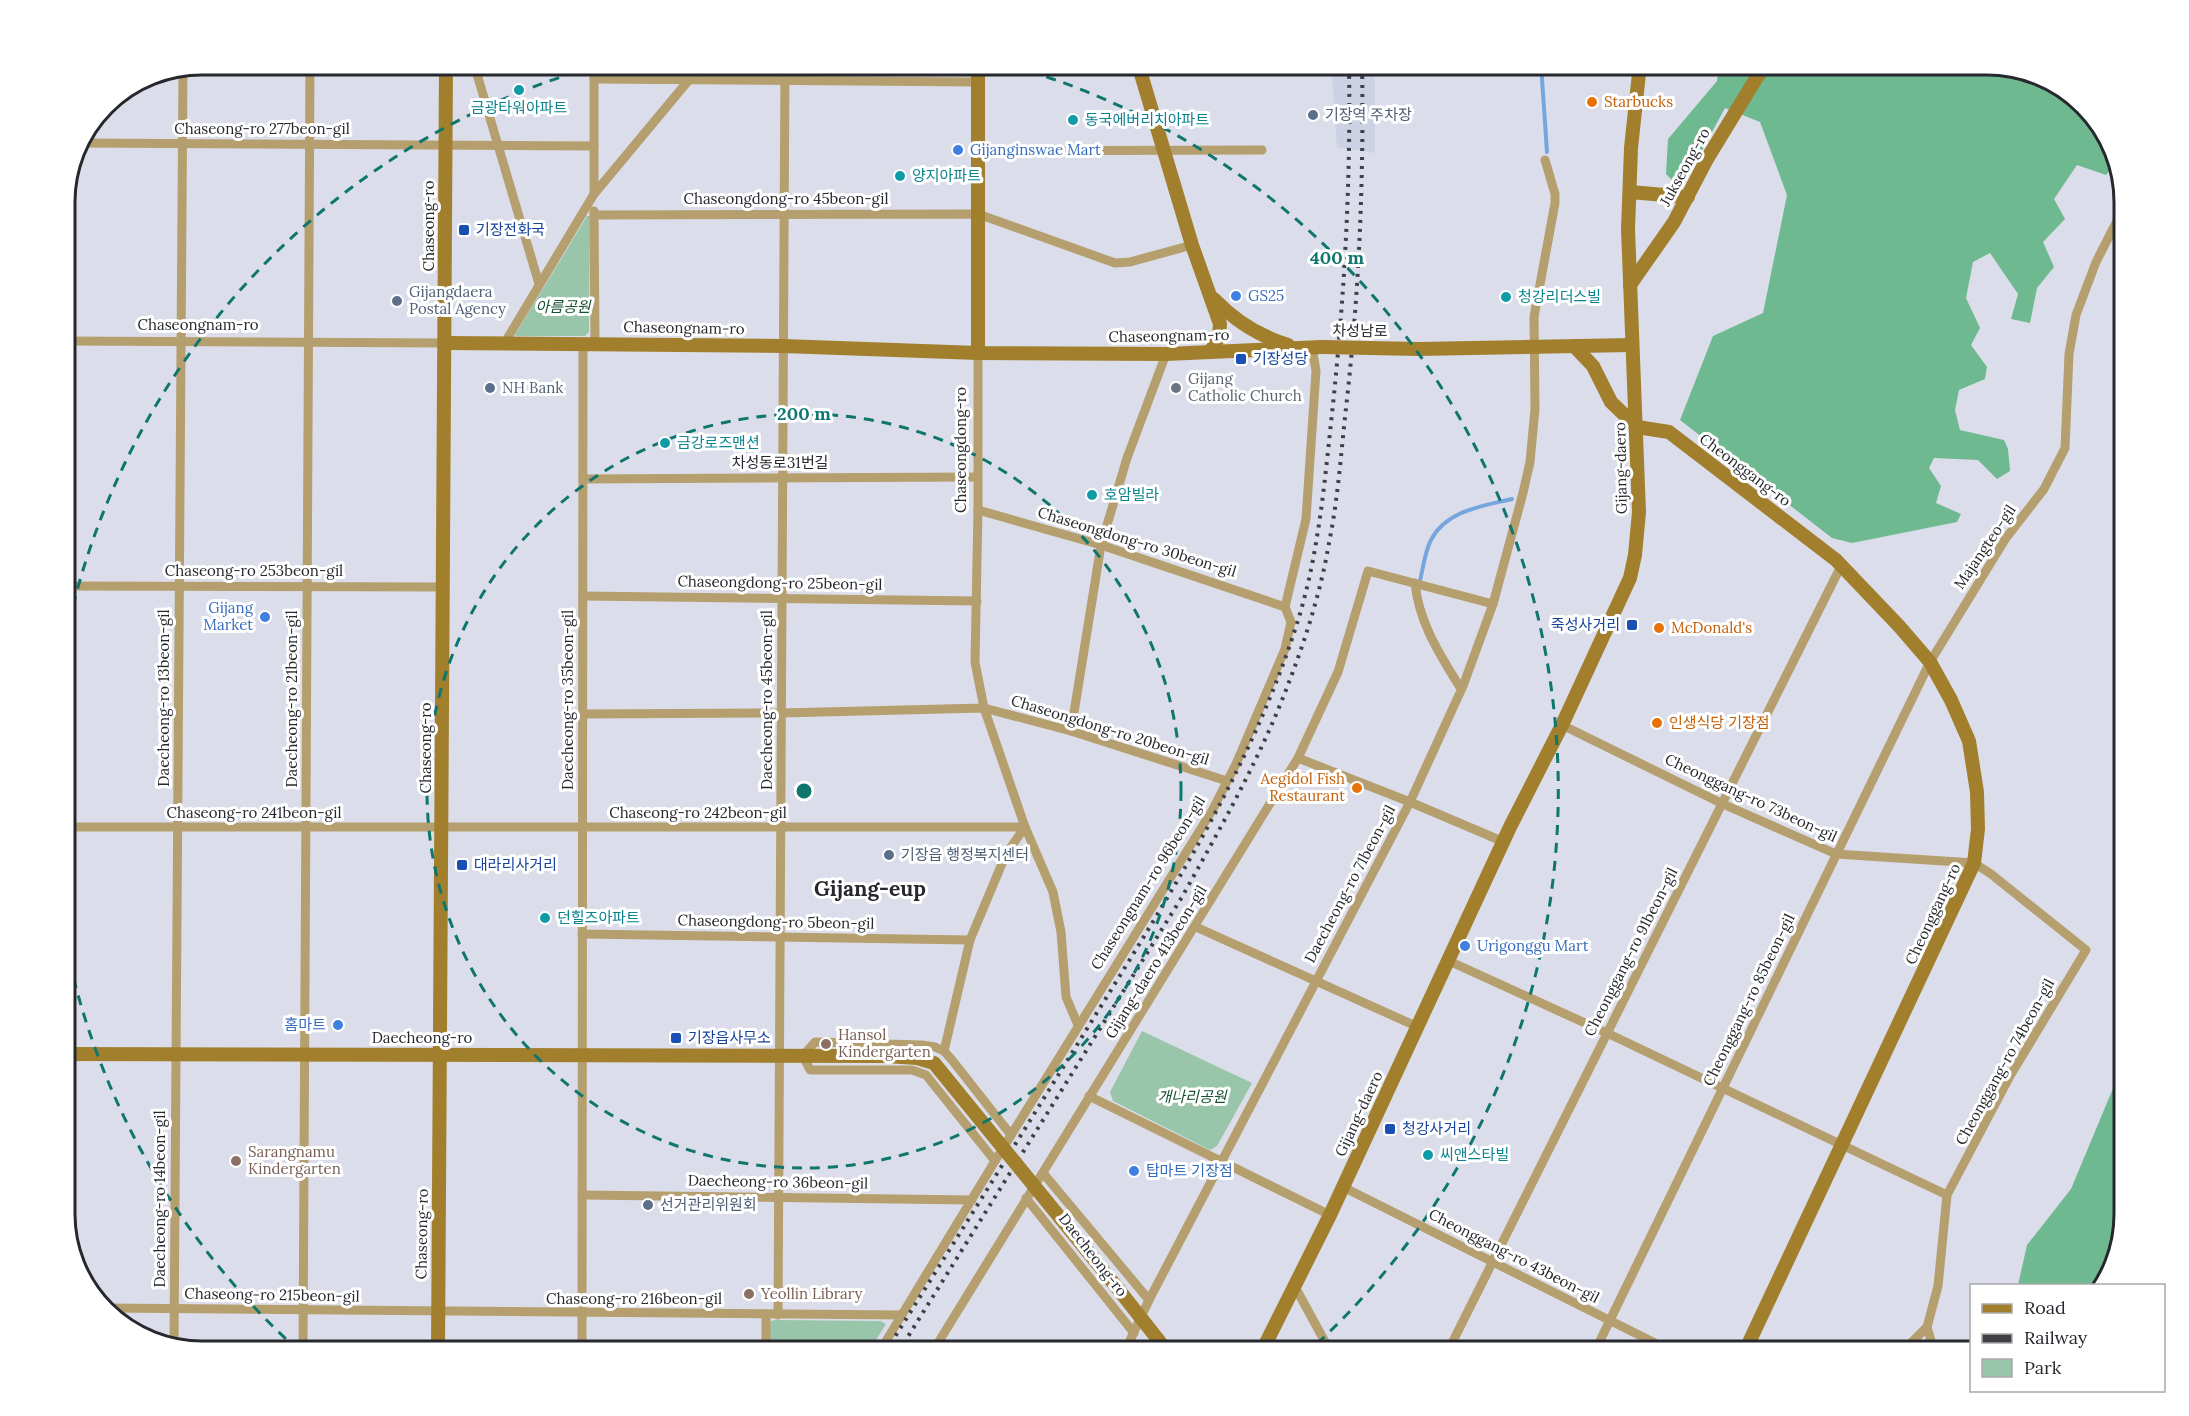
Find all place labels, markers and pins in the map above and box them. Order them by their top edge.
marker: 금광타워아파트 [512,83,526,97]
place label: Starbucks [1604,92,1673,111]
marker: Starbucks [1585,95,1599,109]
place label: 금광타워아파트 [471,98,567,117]
place label: 기장역 주차장 [1325,105,1412,124]
marker: 기장역 주차장 [1306,108,1320,122]
place label: 동국에버리치아파트 [1085,110,1209,129]
marker: 동국에버리치아파트 [1066,113,1080,127]
place label: Gijanginswae Mart [970,140,1101,159]
marker: Gijanginswae Mart [951,143,965,157]
place label: 양지아파트 [912,166,981,185]
marker: 양지아파트 [893,169,907,183]
place label: 기장전화국 [476,220,545,239]
marker: 기장전화국 [457,223,471,237]
place label: Gijangdaera Postal Agency [409,282,506,318]
place label: GS25 [1248,286,1284,305]
place label: 청강리더스빌 [1518,287,1601,306]
marker: GS25 [1229,289,1243,303]
marker: 청강리더스빌 [1499,290,1513,304]
marker: Gijangdaera Postal Agency [390,294,404,308]
place label: 기장성당 [1253,349,1308,368]
marker: 기장성당 [1234,352,1248,366]
place label: Gijang Catholic Church [1188,369,1302,405]
place label: NH Bank [502,378,563,397]
marker: NH Bank [483,381,497,395]
marker: Gijang Catholic Church [1169,381,1183,395]
place label: 금강로즈맨션 [677,433,760,452]
marker: 금강로즈맨션 [658,436,672,450]
place label: 호암빌라 [1104,485,1159,504]
marker: 호암빌라 [1085,488,1099,502]
place label: Gijang Market [203,598,254,634]
marker: Gijang Market [258,610,272,624]
place label: 죽성사거리 [1551,615,1620,634]
marker: 죽성사거리 [1625,618,1639,632]
place label: McDonald's [1671,618,1752,637]
marker: McDonald's [1652,621,1666,635]
place label: 인생식당 기장점 [1669,713,1770,732]
marker: 인생식당 기장점 [1650,716,1664,730]
place label: Aegidol Fish Restaurant [1260,769,1345,805]
centre of rings [794,781,814,801]
marker: Aegidol Fish Restaurant [1350,781,1364,795]
place label: 기장읍 행정복지센터 [901,845,1029,864]
marker: 기장읍 행정복지센터 [882,848,896,862]
place label: 대라리사거리 [474,855,557,874]
marker: 대라리사거리 [455,858,469,872]
place label: 던힐즈아파트 [557,908,640,927]
marker: 던힐즈아파트 [538,911,552,925]
place label: Urigonggu Mart [1477,936,1589,955]
marker: Urigonggu Mart [1458,939,1472,953]
place label: 홈마트 [285,1015,326,1034]
marker: 홈마트 [331,1018,345,1032]
place label: Hansol Kindergarten [838,1025,931,1061]
place label: 기장읍사무소 [688,1028,771,1047]
marker: 기장읍사무소 [669,1031,683,1045]
marker: Hansol Kindergarten [819,1037,833,1051]
place label: 청강사거리 [1402,1119,1471,1138]
marker: 청강사거리 [1383,1122,1397,1136]
place label: Sarangnamu Kindergarten [248,1142,341,1178]
place label: 씨앤스타빌 [1440,1145,1509,1164]
marker: 씨앤스타빌 [1421,1148,1435,1162]
marker: Sarangnamu Kindergarten [229,1154,243,1168]
place label: 탑마트 기장점 [1146,1161,1233,1180]
marker: 탑마트 기장점 [1127,1164,1141,1178]
place label: 선거관리위원회 [660,1195,757,1214]
marker: 선거관리위원회 [641,1198,655,1212]
place label: Yeollin Library [760,1284,863,1303]
marker: Yeollin Library [742,1287,756,1301]

